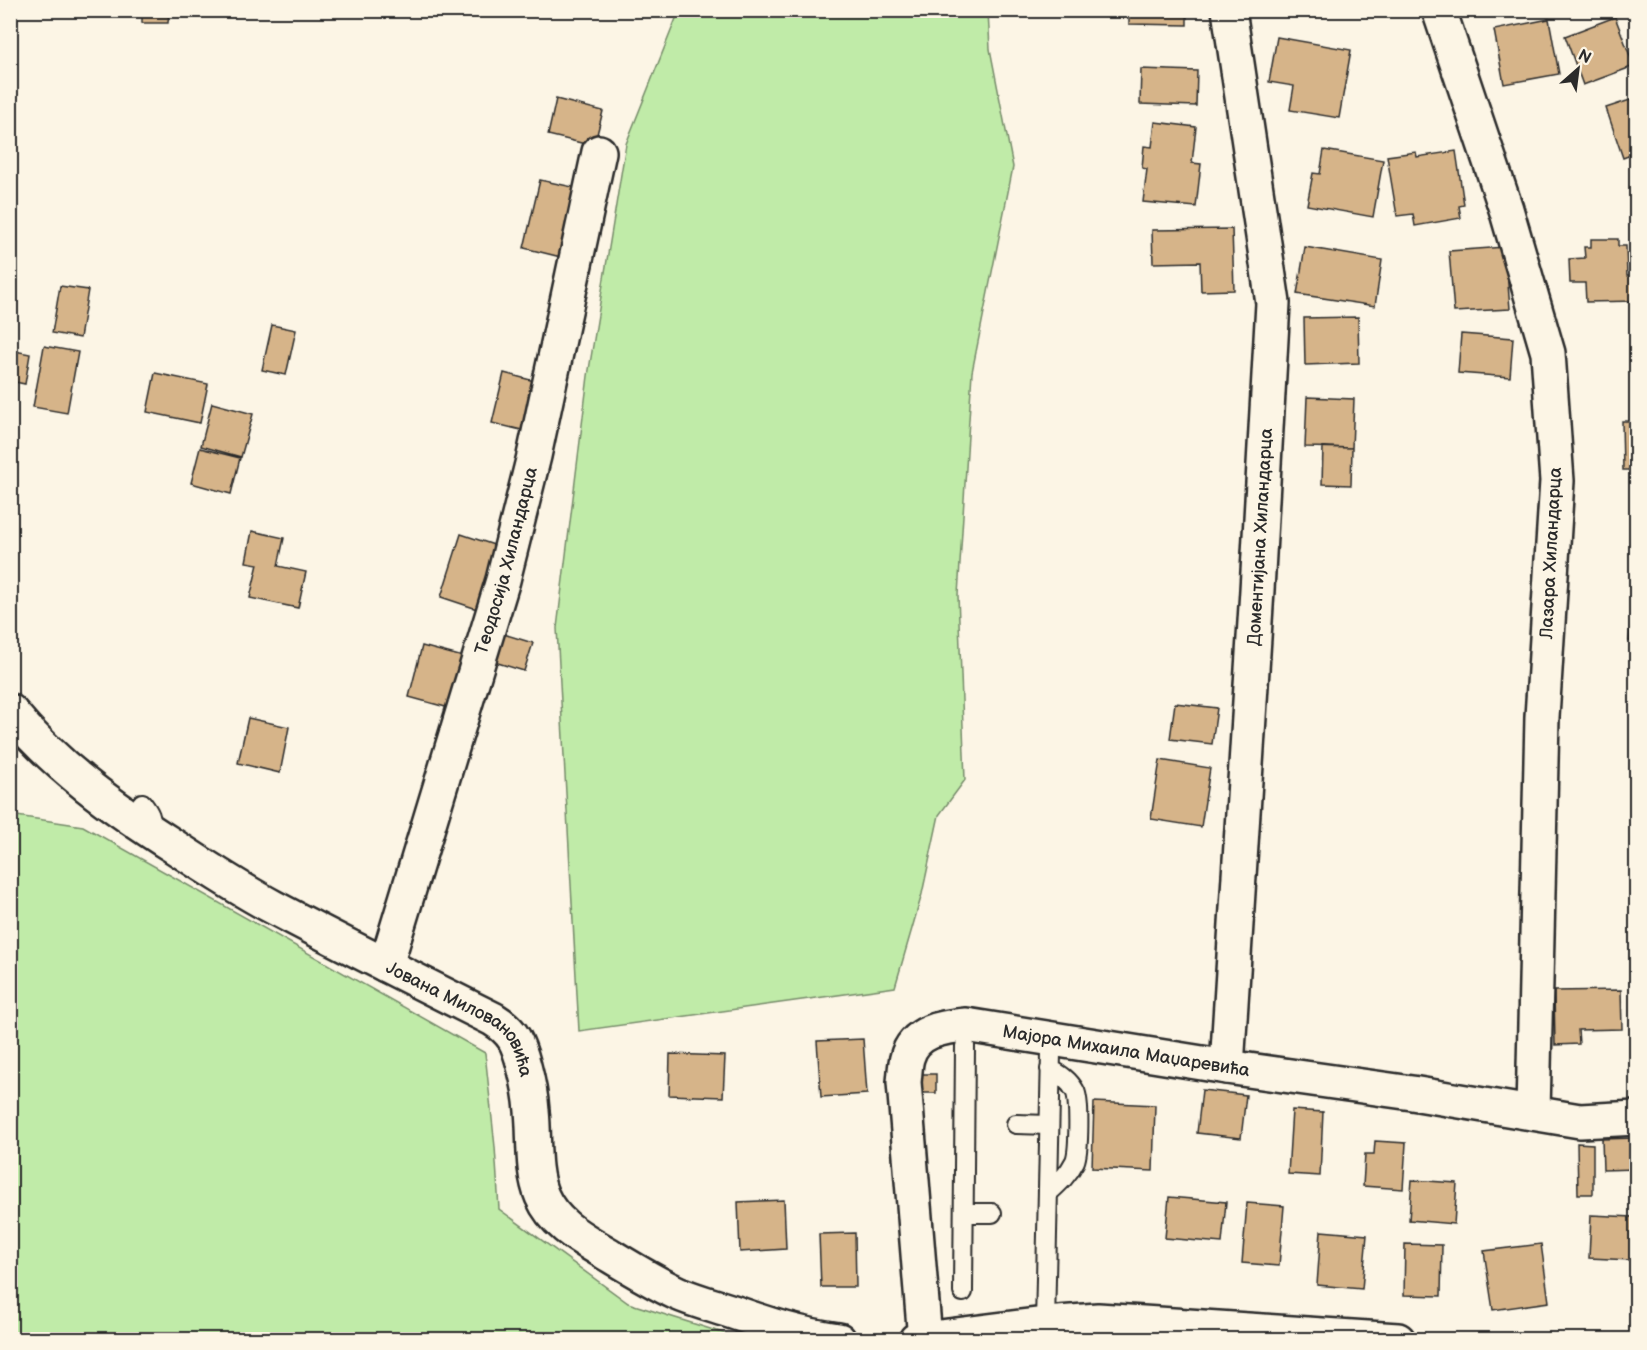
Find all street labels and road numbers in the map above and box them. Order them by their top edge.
street label: Доментијана Хиландарца [1243,427,1277,647]
street label: Теодосија Хиландарца [471,464,541,657]
street label: Лазара Хиландарца [1536,466,1566,640]
street label: Јована Миловановића [383,957,537,1079]
street label: Мајора Михаила Маџаревића [1001,1021,1251,1081]

